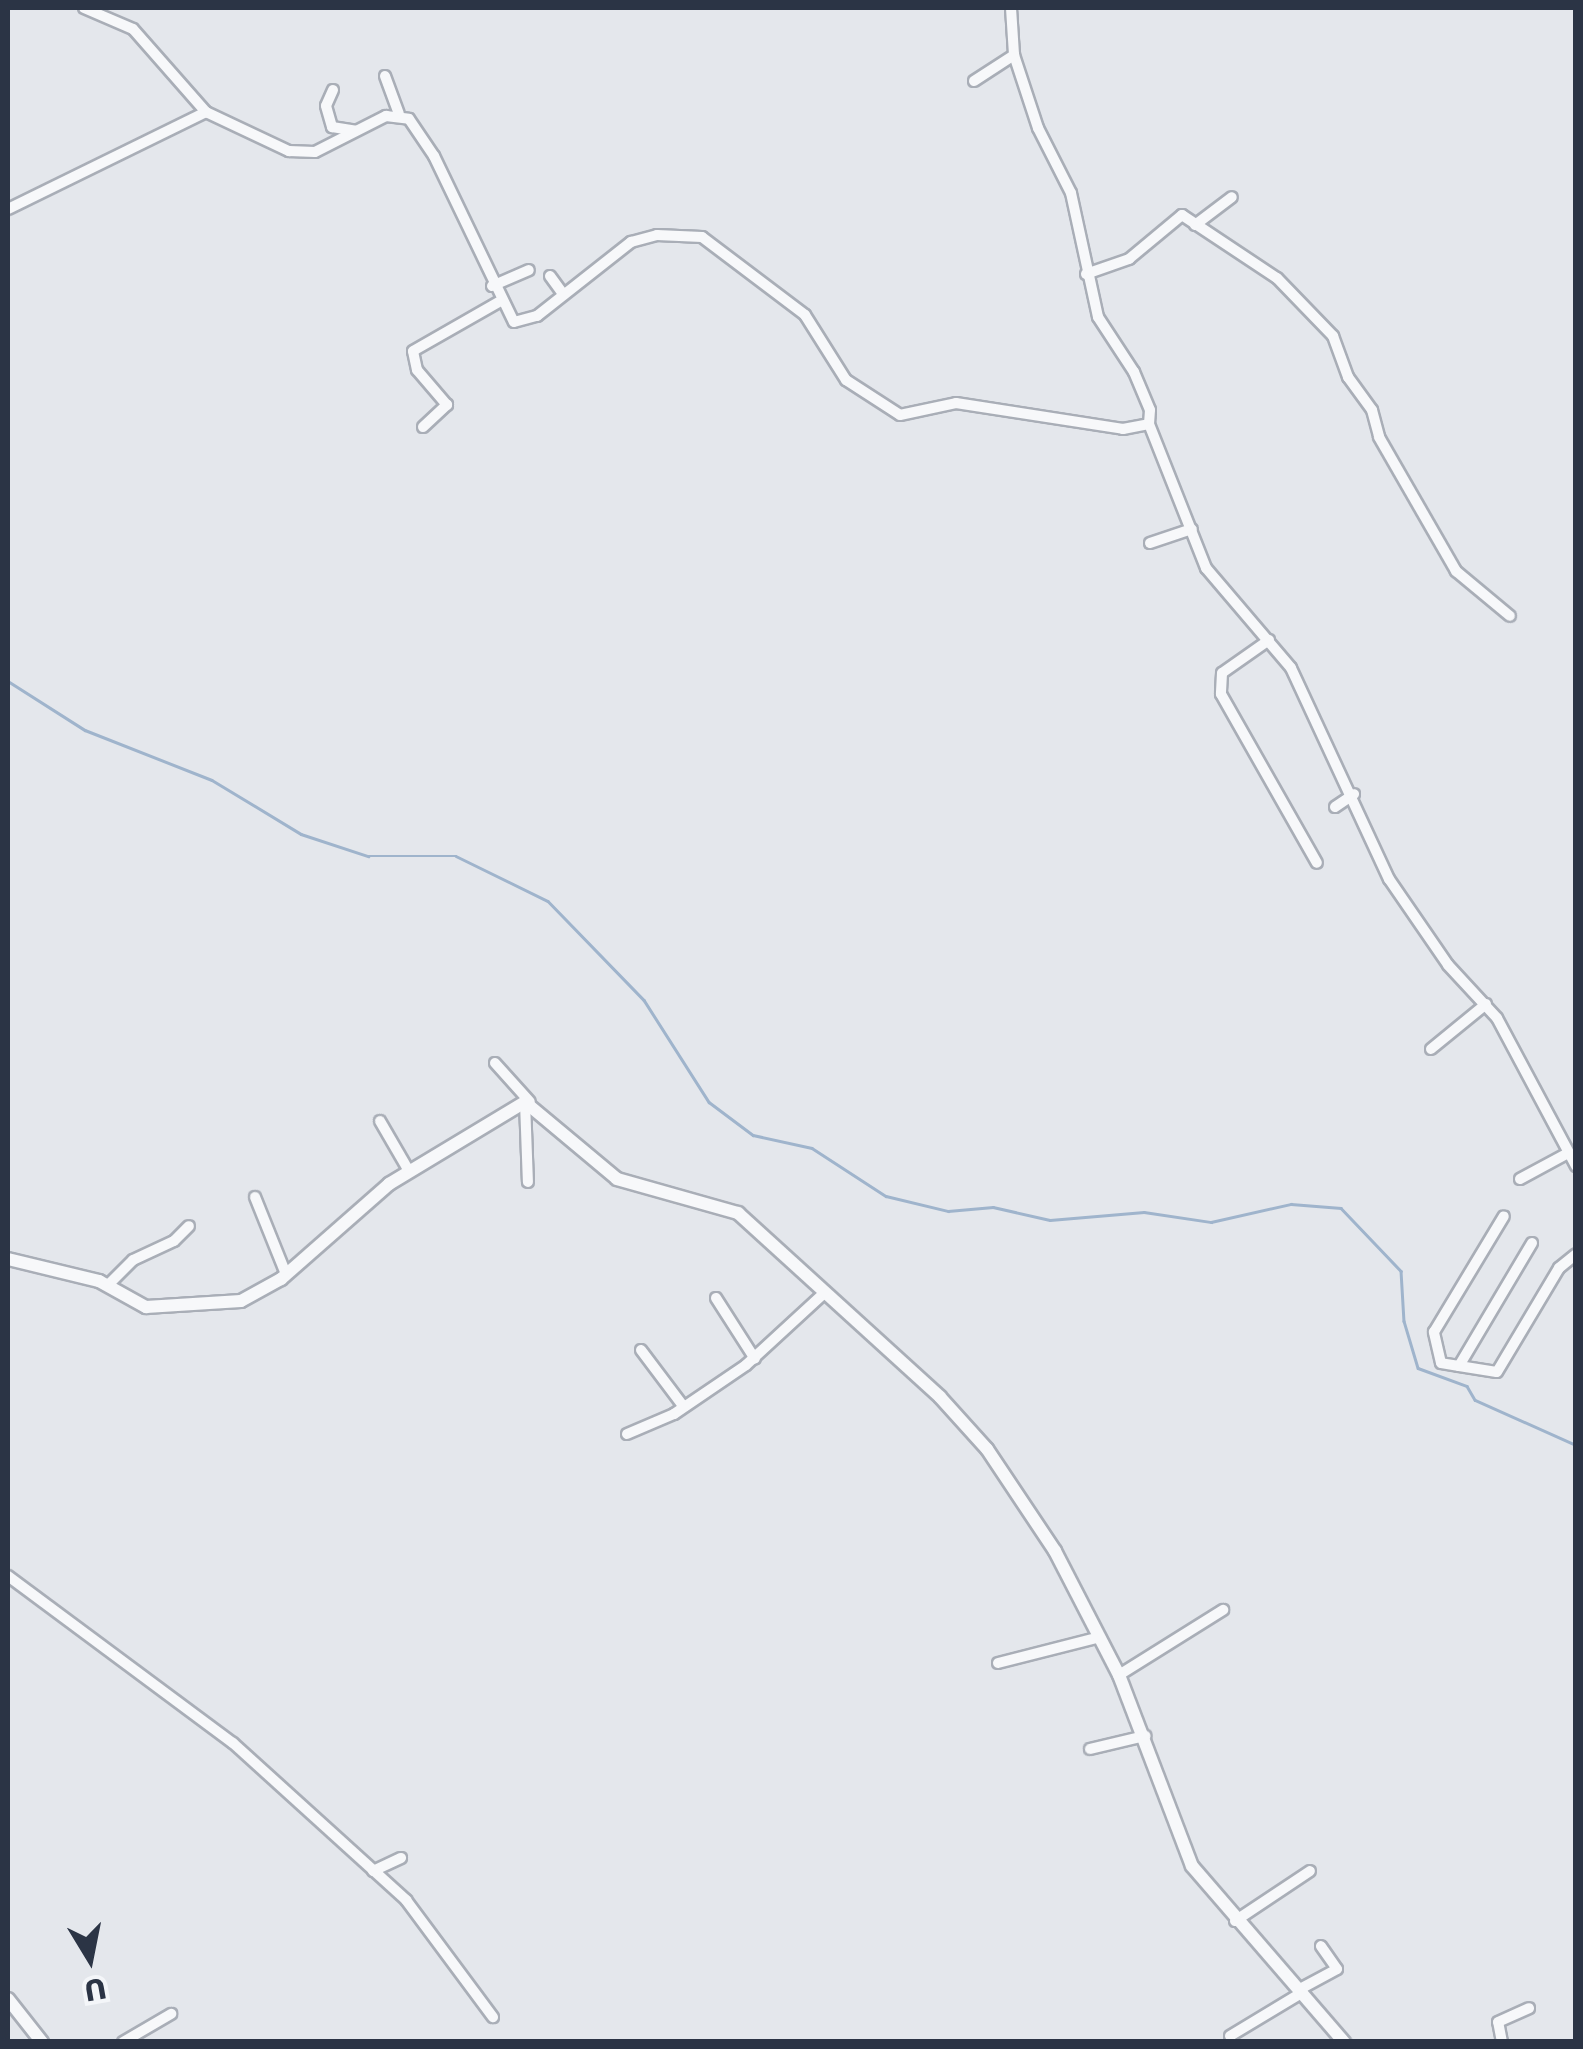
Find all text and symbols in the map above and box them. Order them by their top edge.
north arrow [40,1909,140,2009]
text: U [81,1971,109,2007]

